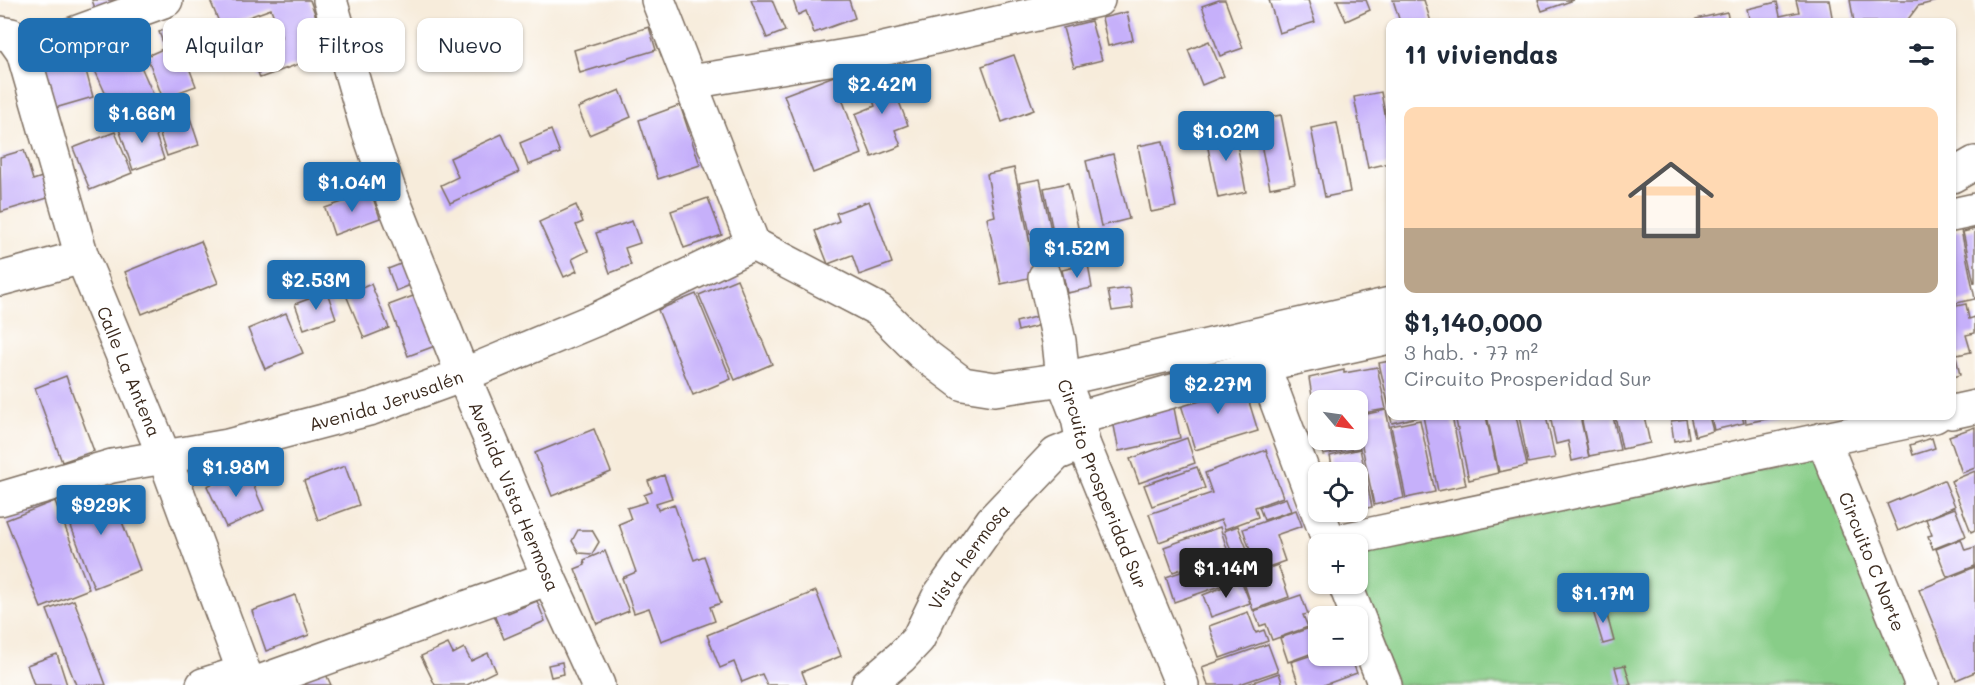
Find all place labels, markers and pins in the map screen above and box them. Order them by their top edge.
pin: $2.42M [833,64,931,115]
pin: $1.66M [93,93,191,144]
pin: $1.02M [1177,111,1275,162]
pin: $1.04M [303,162,401,213]
pin: $1.52M [1028,228,1126,279]
pin: $2.53M [267,260,365,311]
pin: $2.27M [1169,364,1267,415]
pin: $1.98M [187,447,285,498]
pin: $929K [59,485,143,536]
pin: $1.14M [1177,548,1275,599]
pin: $1.17M [1554,573,1652,624]

